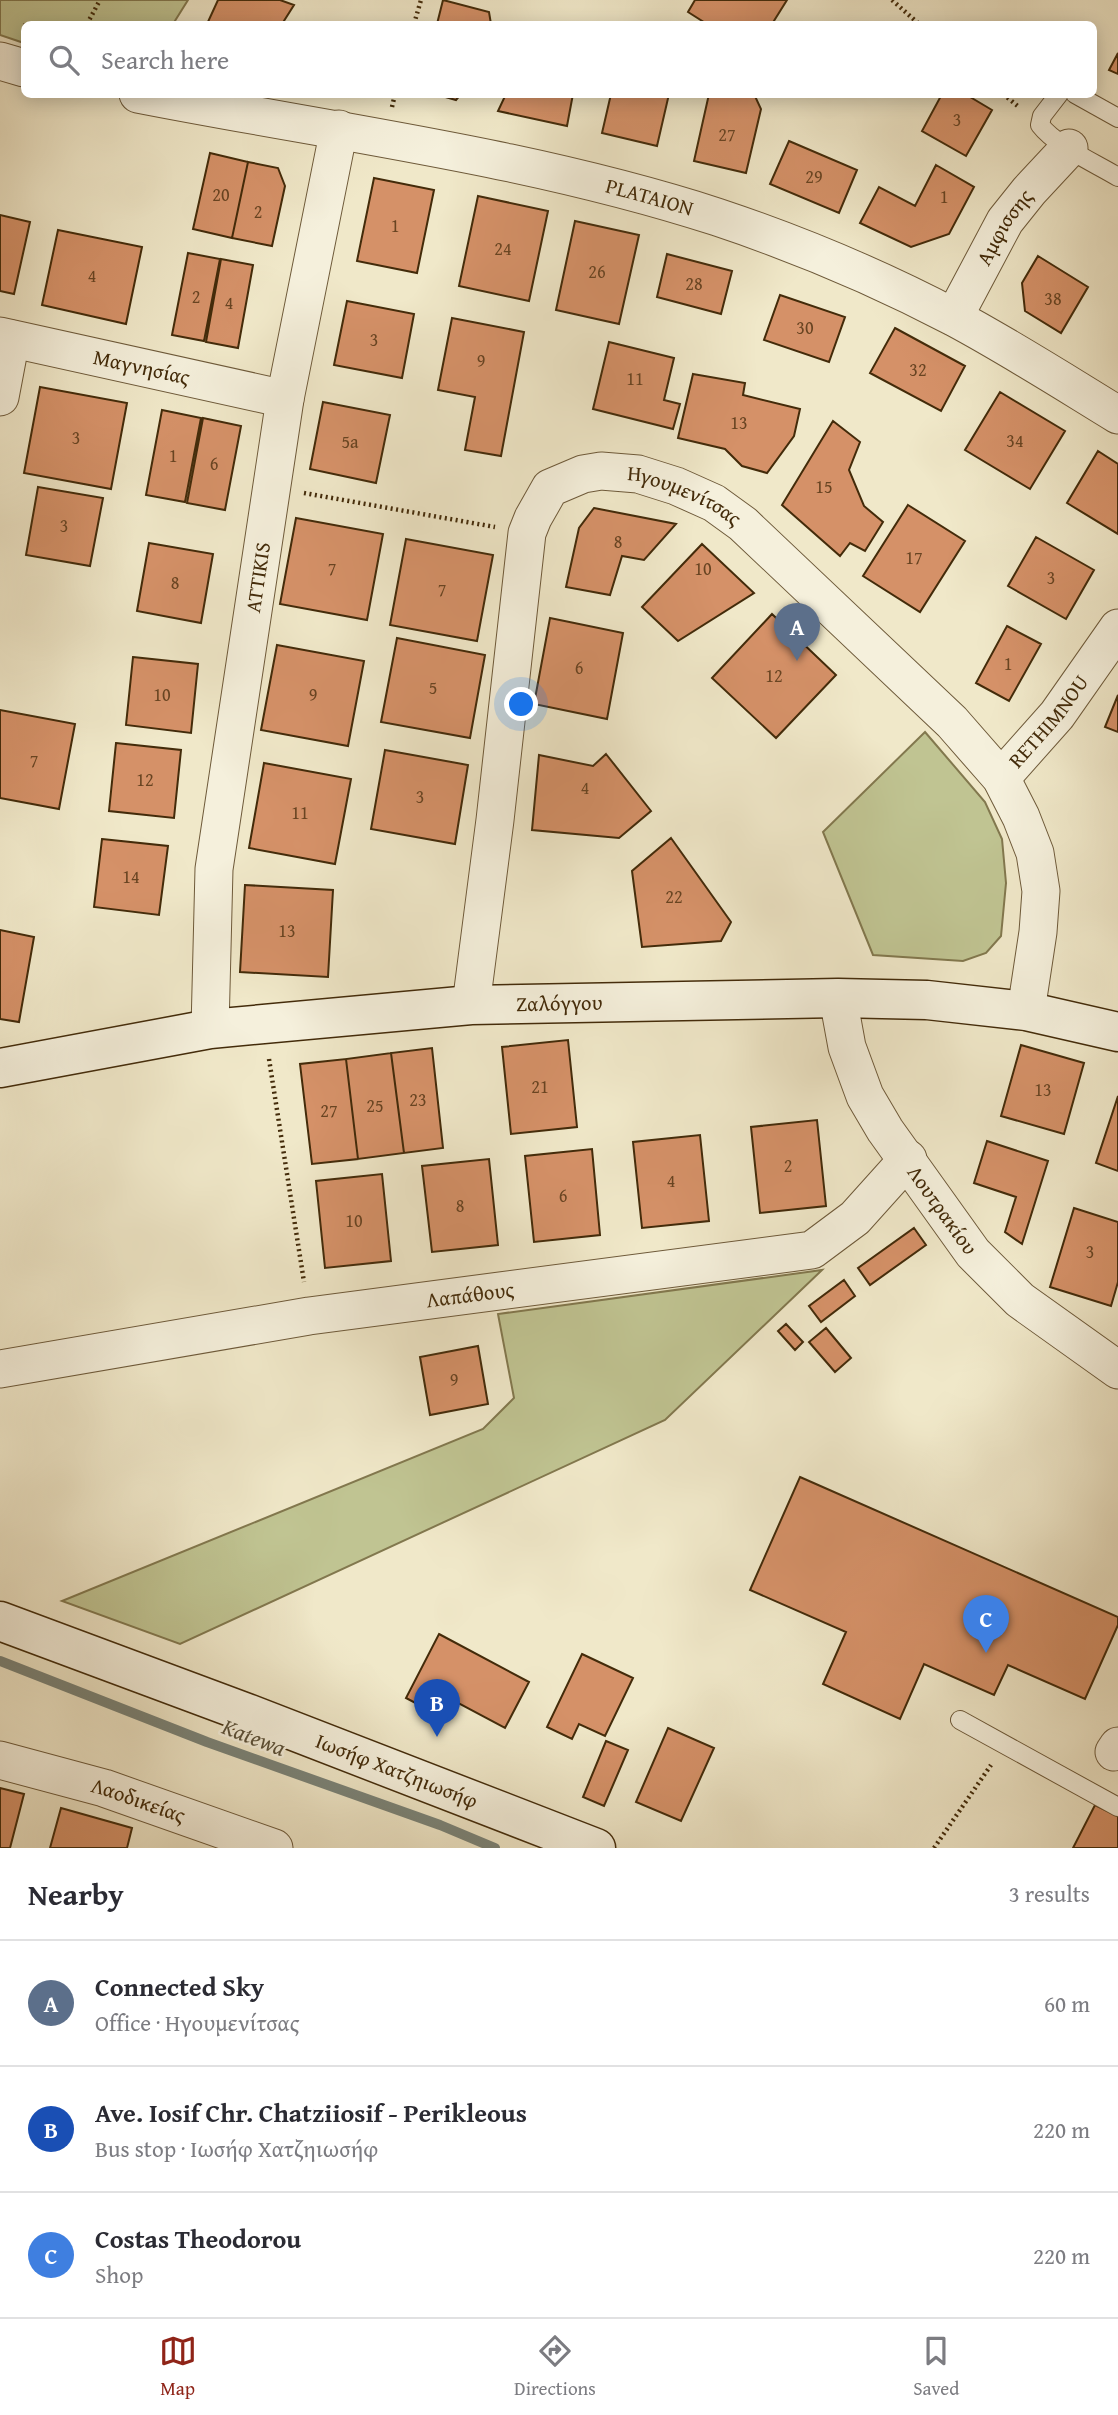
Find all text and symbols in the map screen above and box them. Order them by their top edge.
search box [21,21,1097,98]
text: Search here [101,40,229,79]
icon: search [45,41,83,79]
house number: 3 [953,106,961,133]
house number: 27 [718,121,736,148]
house number: 29 [805,163,823,190]
street label: PLATAION [603,170,697,224]
house number: 20 [212,181,230,208]
street label: Αμφισσης [968,182,1040,271]
house number: 1 [940,183,948,210]
house number: 2 [254,198,262,225]
house number: 1 [391,212,399,239]
house number: 24 [494,235,512,262]
house number: 26 [588,258,606,285]
house number: 4 [88,262,96,289]
house number: 28 [685,270,703,297]
house number: 2 [192,283,200,310]
house number: 38 [1044,285,1062,312]
house number: 4 [225,289,233,316]
house number: 30 [796,314,814,341]
house number: 3 [370,326,378,353]
street label: Μαγνησίας [90,341,193,393]
house number: 9 [477,347,485,374]
house number: 32 [909,356,927,383]
house number: 11 [626,365,644,392]
house number: 13 [730,409,748,436]
house number: 3 [72,424,80,451]
house number: 34 [1006,427,1024,454]
house number: 5a [341,428,359,455]
house number: 1 [169,442,177,469]
house number: 6 [210,450,218,477]
street label: Ηγουμενίτσας [626,457,748,533]
house number: 15 [815,473,833,500]
house number: 3 [60,512,68,539]
house number: 8 [614,528,622,555]
street label: ATTIKIS [237,540,278,615]
house number: 17 [905,544,923,571]
house number: 7 [328,555,336,582]
house number: 10 [694,555,712,582]
house number: 3 [1047,564,1055,591]
house number: 8 [171,569,179,596]
house number: 7 [438,576,446,603]
pin: A [774,603,820,661]
house number: 1 [1004,650,1012,677]
house number: 6 [575,654,583,681]
house number: 12 [765,662,783,689]
street label: RETHIMNOU [1001,668,1096,775]
house number: 5 [429,674,437,701]
house number: 10 [153,681,171,708]
house number: 9 [309,681,317,708]
your location [504,687,538,721]
house number: 7 [30,747,38,774]
house number: 12 [136,766,154,793]
house number: 4 [581,774,589,801]
house number: 3 [416,783,424,810]
house number: 11 [291,799,309,826]
house number: 14 [122,863,140,890]
house number: 22 [665,883,683,910]
house number: 13 [278,917,296,944]
street label: Ζαλόγγου [516,986,603,1019]
house number: 21 [531,1073,549,1100]
house number: 13 [1034,1076,1052,1103]
house number: 23 [409,1086,427,1113]
house number: 25 [366,1092,384,1119]
house number: 27 [320,1097,338,1124]
house number: 2 [784,1152,792,1179]
street label: Λουτρακίου [900,1159,986,1261]
house number: 4 [667,1167,675,1194]
house number: 6 [559,1182,567,1209]
house number: 8 [456,1192,464,1219]
house number: 10 [345,1207,363,1234]
house number: 3 [1086,1238,1094,1265]
street label: Λαπάθους [424,1273,516,1315]
house number: 9 [450,1366,458,1393]
pin: C [963,1595,1009,1653]
pin: B [414,1679,460,1737]
water label: Katewa [217,1709,291,1764]
street label: Ιωσήφ Χατζηιωσήφ [311,1725,483,1816]
street label: Λαοδικείας [88,1769,190,1831]
text: Nearby [28,1872,124,1916]
text: 3 results [1009,1877,1090,1910]
text: Connected Sky [95,1967,264,2006]
text: A [44,1987,58,2020]
text: 60 m [1044,1987,1090,2020]
text: Office · Ηγουμενίτσας [95,2006,300,2039]
text: Ave. Iosif Chr. Chatziiosif - Perikleous [95,2093,527,2132]
text: B [44,2113,58,2146]
text: 220 m [1033,2113,1090,2146]
text: Bus stop · Ιωσήφ Χατζηιωσήφ [95,2132,378,2165]
text: Costas Theodorou [95,2219,301,2258]
text: C [44,2239,58,2272]
text: 220 m [1033,2239,1090,2272]
text: Shop [95,2258,143,2291]
tab: Map [159,2332,197,2402]
tab: Directions [514,2332,596,2402]
tab: Saved [913,2332,959,2402]

